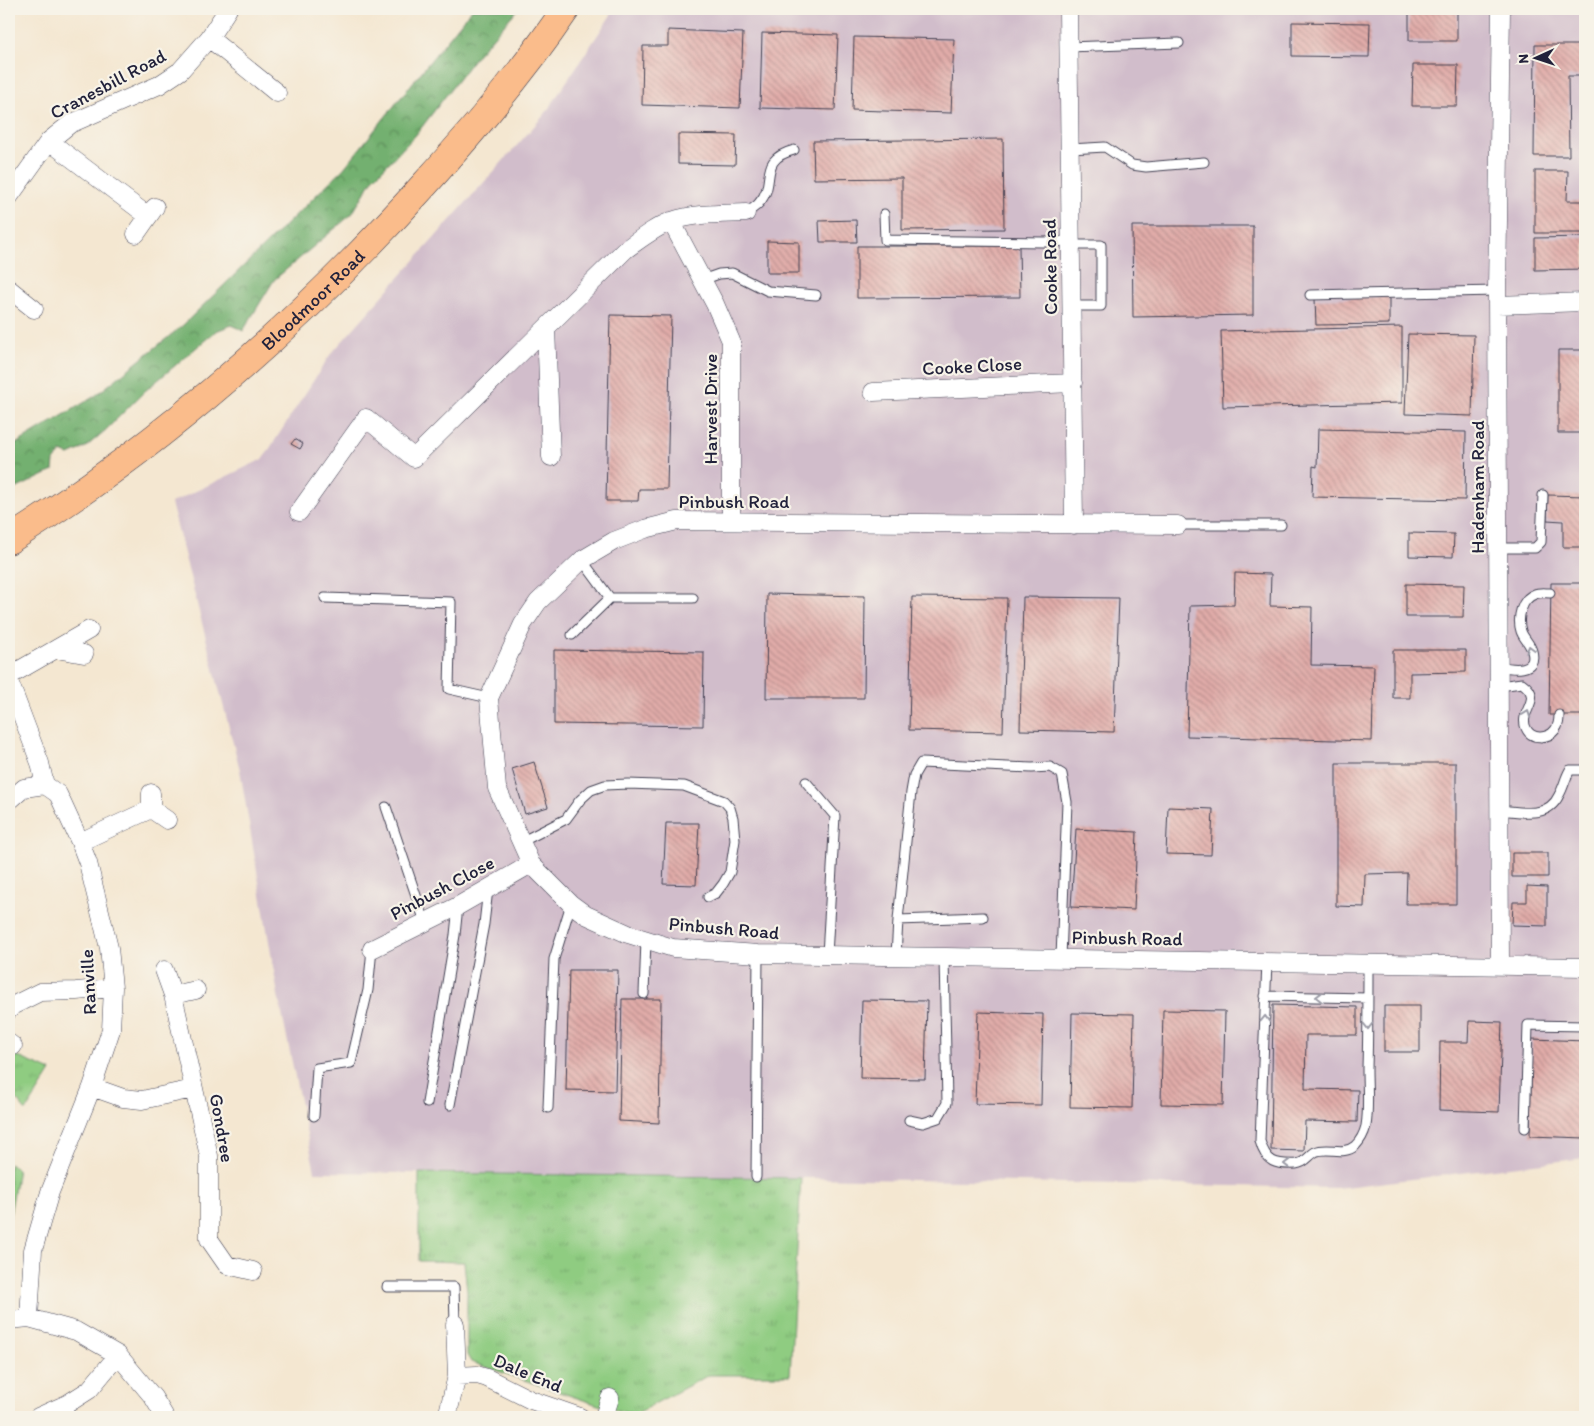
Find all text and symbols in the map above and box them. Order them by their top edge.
north arrow [1512,32,1562,82]
street label: Cranesbill Road [46,44,170,124]
text: N [1515,53,1532,64]
street label: Cooke Road [1038,219,1062,315]
street label: Bloodmoor Road [256,244,369,355]
street label: Cooke Close [922,352,1022,380]
street label: Harvest Drive [699,354,722,464]
street label: Hadenham Road [1466,420,1489,554]
street label: Pinbush Road [679,490,789,513]
one-way arrow [1526,645,1536,654]
one-way arrow [1521,710,1531,719]
street label: Pinbush Close [386,851,498,925]
street label: Pinbush Road [668,912,780,944]
street label: Pinbush Road [1071,926,1183,950]
street label: Ranville [75,949,101,1015]
one-way arrow [1315,992,1322,1002]
one-way arrow [1259,1014,1270,1022]
one-way arrow [1363,1022,1373,1030]
street label: Gondree [205,1092,239,1164]
one-way arrow [1283,1159,1290,1169]
street label: Dale End [490,1348,566,1398]

